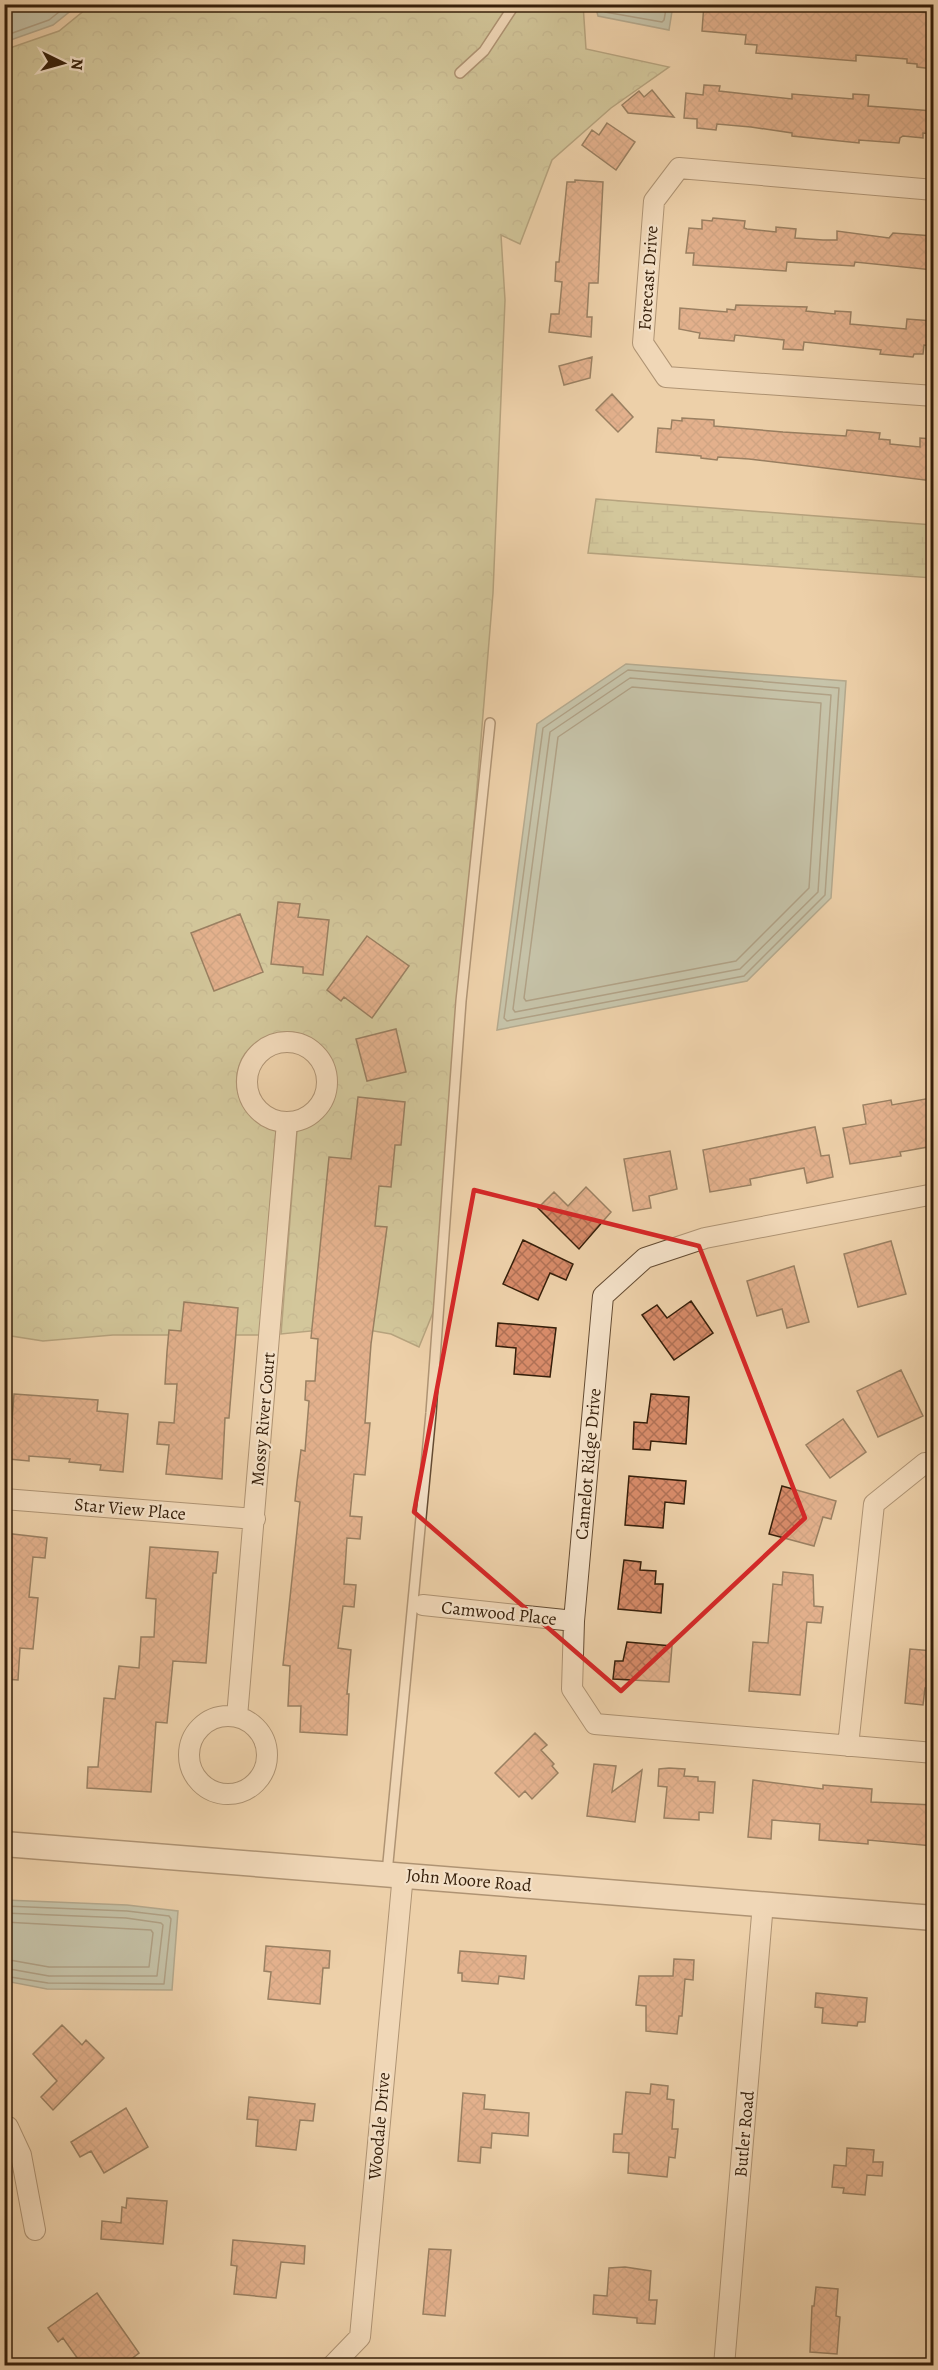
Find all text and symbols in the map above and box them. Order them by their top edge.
north arrow [33,33,93,93]
text: N [65,57,88,71]
street label: Forecast Drive [632,225,664,331]
street label: Mossy River Court [245,1351,281,1487]
street label: Camelot Ridge Drive [569,1387,607,1541]
street label: Star View Place [73,1492,187,1526]
street label: Camwood Place [440,1595,558,1631]
street label: John Moore Road [405,1863,533,1897]
street label: Woodale Drive [362,2071,396,2182]
street label: Butler Road [728,2089,760,2178]

